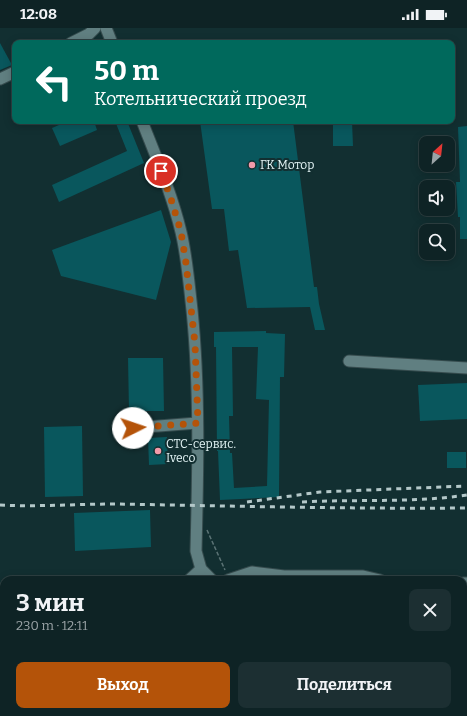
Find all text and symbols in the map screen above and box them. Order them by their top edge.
text: 12:08 [20,5,57,23]
text: 50 m [94,54,159,87]
icon: left [28,56,80,108]
text: Котельнический проезд [94,88,307,110]
north arrow [419,136,455,172]
map controls [419,136,455,260]
pin [144,154,178,188]
place label: ГК Мотор [260,158,314,172]
icon: arrive [150,160,172,182]
marker: ГК Мотор [247,160,257,170]
button: sound [419,180,455,216]
button: search [419,224,455,260]
position arrow [112,407,154,449]
place label: СТС-сервис. Iveco [166,437,236,465]
marker: СТС-сервис. Iveco [153,446,163,456]
text: 3 мин [16,589,84,617]
button: close [409,589,451,631]
text: 230 m · 12:11 [16,618,87,633]
button: Выход [16,662,230,708]
button: Поделиться [238,662,451,708]

